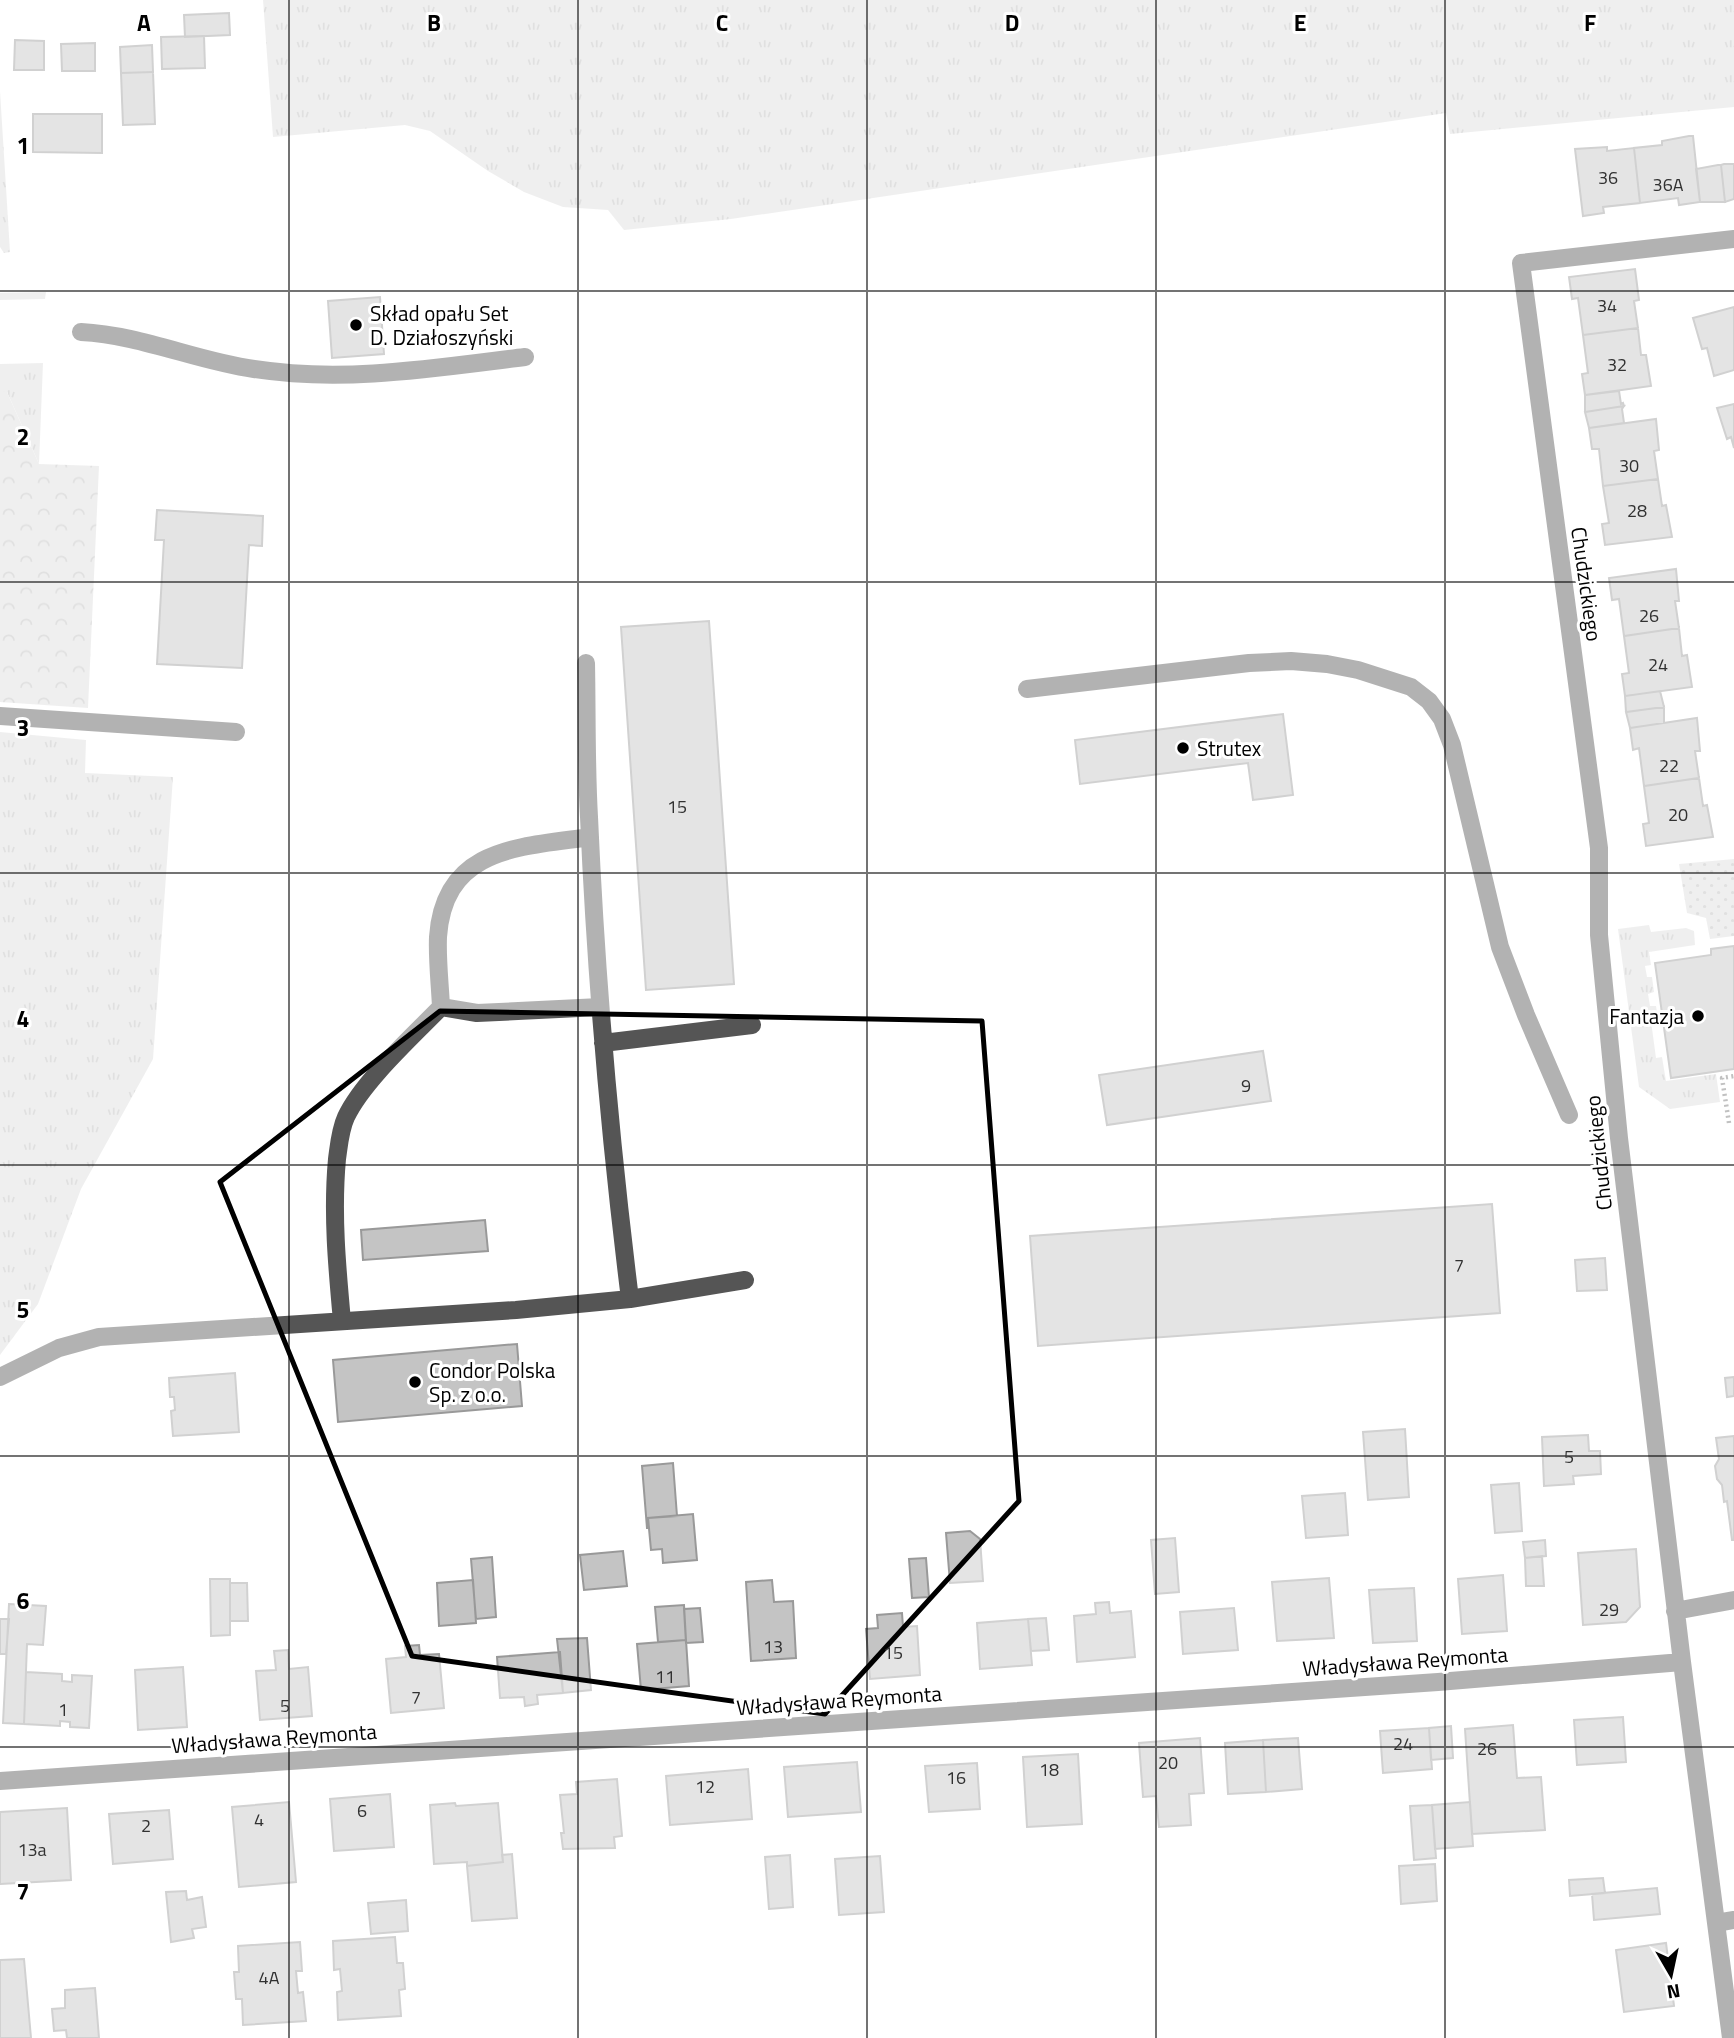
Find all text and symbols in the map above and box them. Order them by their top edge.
text: A [137,5,151,40]
text: B [427,5,441,40]
text: C [716,5,728,40]
text: D [1005,5,1019,40]
text: E [1294,5,1306,40]
text: F [1584,5,1596,40]
text: 1 [17,128,29,163]
house number: 36 [1598,164,1618,191]
house number: 36A [1653,171,1684,198]
house number: 34 [1597,292,1617,319]
place label: Skład opału Set D. Działoszyński [370,297,513,353]
marker: Skład opału Set D. Działoszyński [348,317,364,333]
house number: 32 [1607,351,1627,378]
text: 2 [17,419,29,454]
house number: 30 [1619,452,1639,479]
house number: 28 [1627,497,1647,524]
street label: Chudzickiego [1563,525,1611,643]
house number: 26 [1639,602,1659,629]
house number: 24 [1648,651,1668,678]
text: 3 [17,710,29,745]
place label: Strutex [1197,732,1262,764]
marker: Strutex [1175,740,1191,756]
house number: 22 [1659,752,1679,779]
house number: 15 [667,793,687,820]
house number: 20 [1668,801,1688,828]
place label: Fantazja [1609,1000,1684,1032]
text: 4 [17,1001,29,1036]
marker: Fantazja [1690,1008,1706,1024]
house number: 9 [1241,1072,1251,1099]
street label: Chudzickiego [1576,1094,1620,1212]
house number: 7 [1454,1252,1464,1279]
text: 5 [17,1292,29,1327]
place label: Condor Polska Sp. z o.o. [429,1354,556,1410]
marker: Condor Polska Sp. z o.o. [407,1374,423,1390]
house number: 5 [1564,1443,1574,1470]
text: 6 [17,1583,30,1618]
house number: 29 [1599,1596,1619,1623]
house number: 13 [763,1633,783,1660]
street label: Władysława Reymonta [1301,1638,1509,1684]
house number: 15 [883,1639,903,1666]
house number: 11 [655,1663,675,1690]
street label: Władysława Reymonta [735,1677,943,1723]
house number: 7 [411,1684,421,1711]
house number: 5 [280,1692,290,1719]
house number: 1 [58,1696,68,1723]
street label: Władysława Reymonta [170,1715,378,1761]
house number: 24 [1393,1730,1413,1757]
house number: 26 [1477,1735,1497,1762]
house number: 20 [1158,1749,1178,1776]
house number: 18 [1039,1756,1059,1783]
house number: 16 [946,1764,966,1791]
house number: 12 [695,1773,715,1800]
house number: 6 [357,1797,367,1824]
house number: 4 [254,1806,264,1833]
house number: 2 [141,1812,151,1839]
house number: 13a [17,1836,47,1863]
text: 7 [17,1874,29,1909]
north arrow [1636,1940,1706,2010]
house number: 4A [259,1964,280,1991]
text: N [1665,1977,1683,2008]

